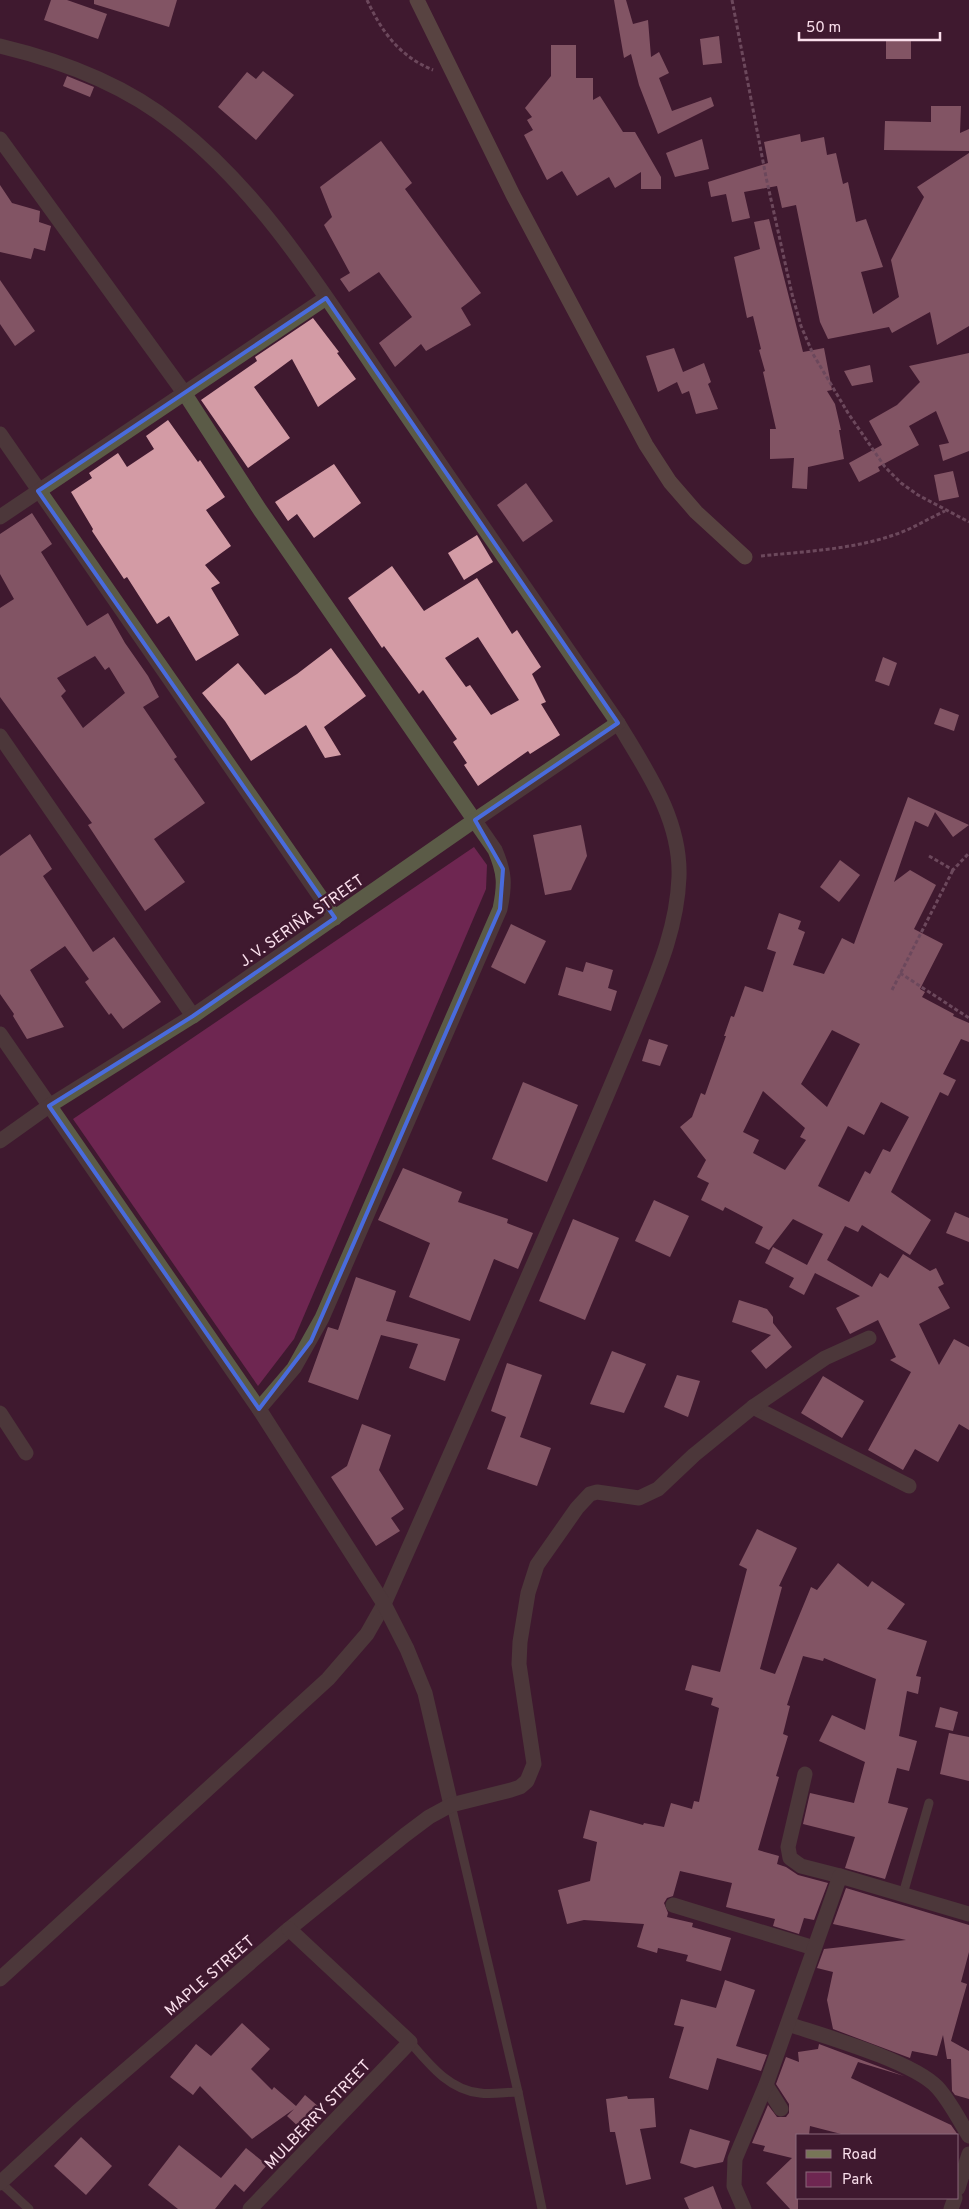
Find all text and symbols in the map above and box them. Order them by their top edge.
scale bar [799,10,940,42]
text: 50 m [806,19,841,38]
street label: J. V. SERIÑA STREET [234,869,368,972]
street label: MAPLE STREET [161,1932,260,2021]
street label: MULBERRY STREET [261,2056,376,2174]
legend [796,2134,959,2199]
text: Road [842,2146,877,2165]
text: Park [842,2171,873,2190]

